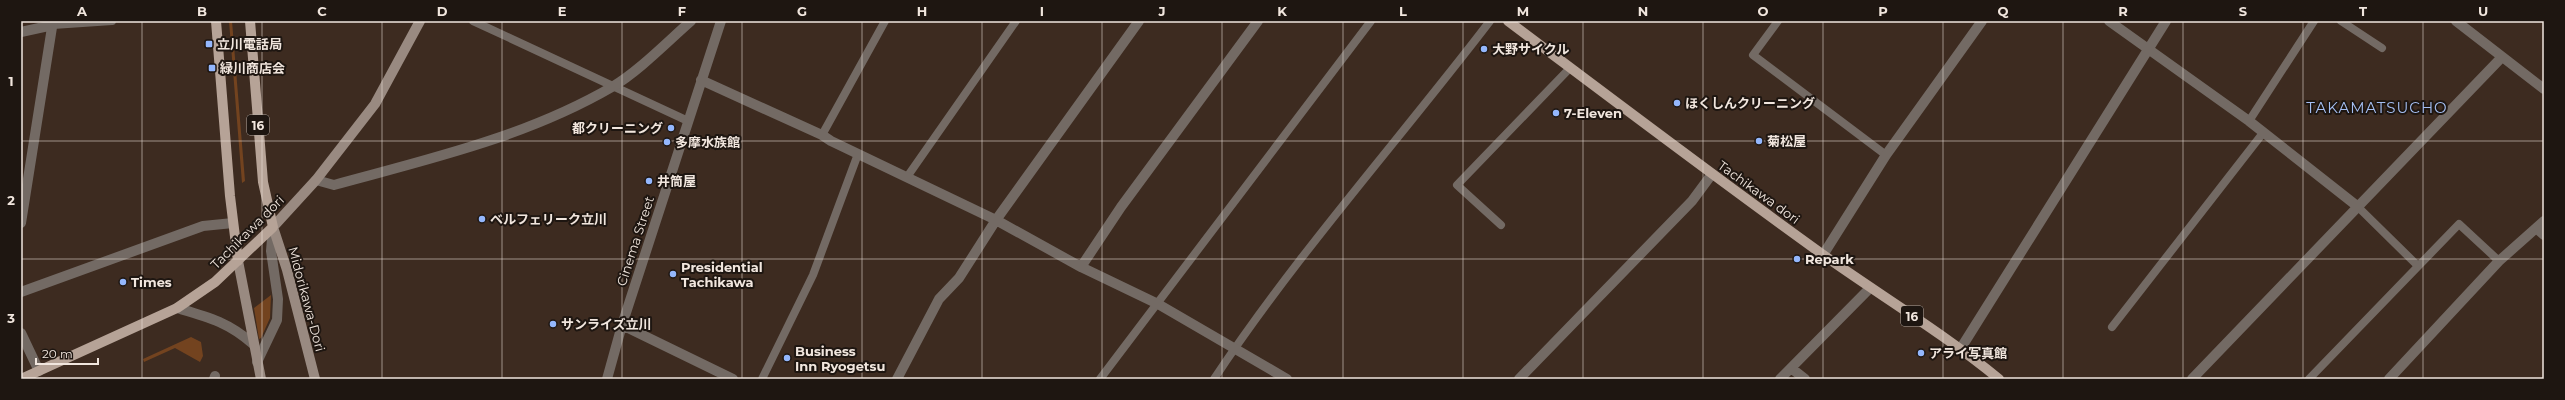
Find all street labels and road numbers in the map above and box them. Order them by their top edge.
road number: 16 [247,115,269,135]
street label: Tachikawa dori [1715,157,1803,227]
street label: Tachikawa dori [207,192,287,272]
street label: Cinema Street [613,194,657,288]
street label: Midorikawa-Dori [285,245,329,353]
road number: 16 [1901,306,1923,326]

